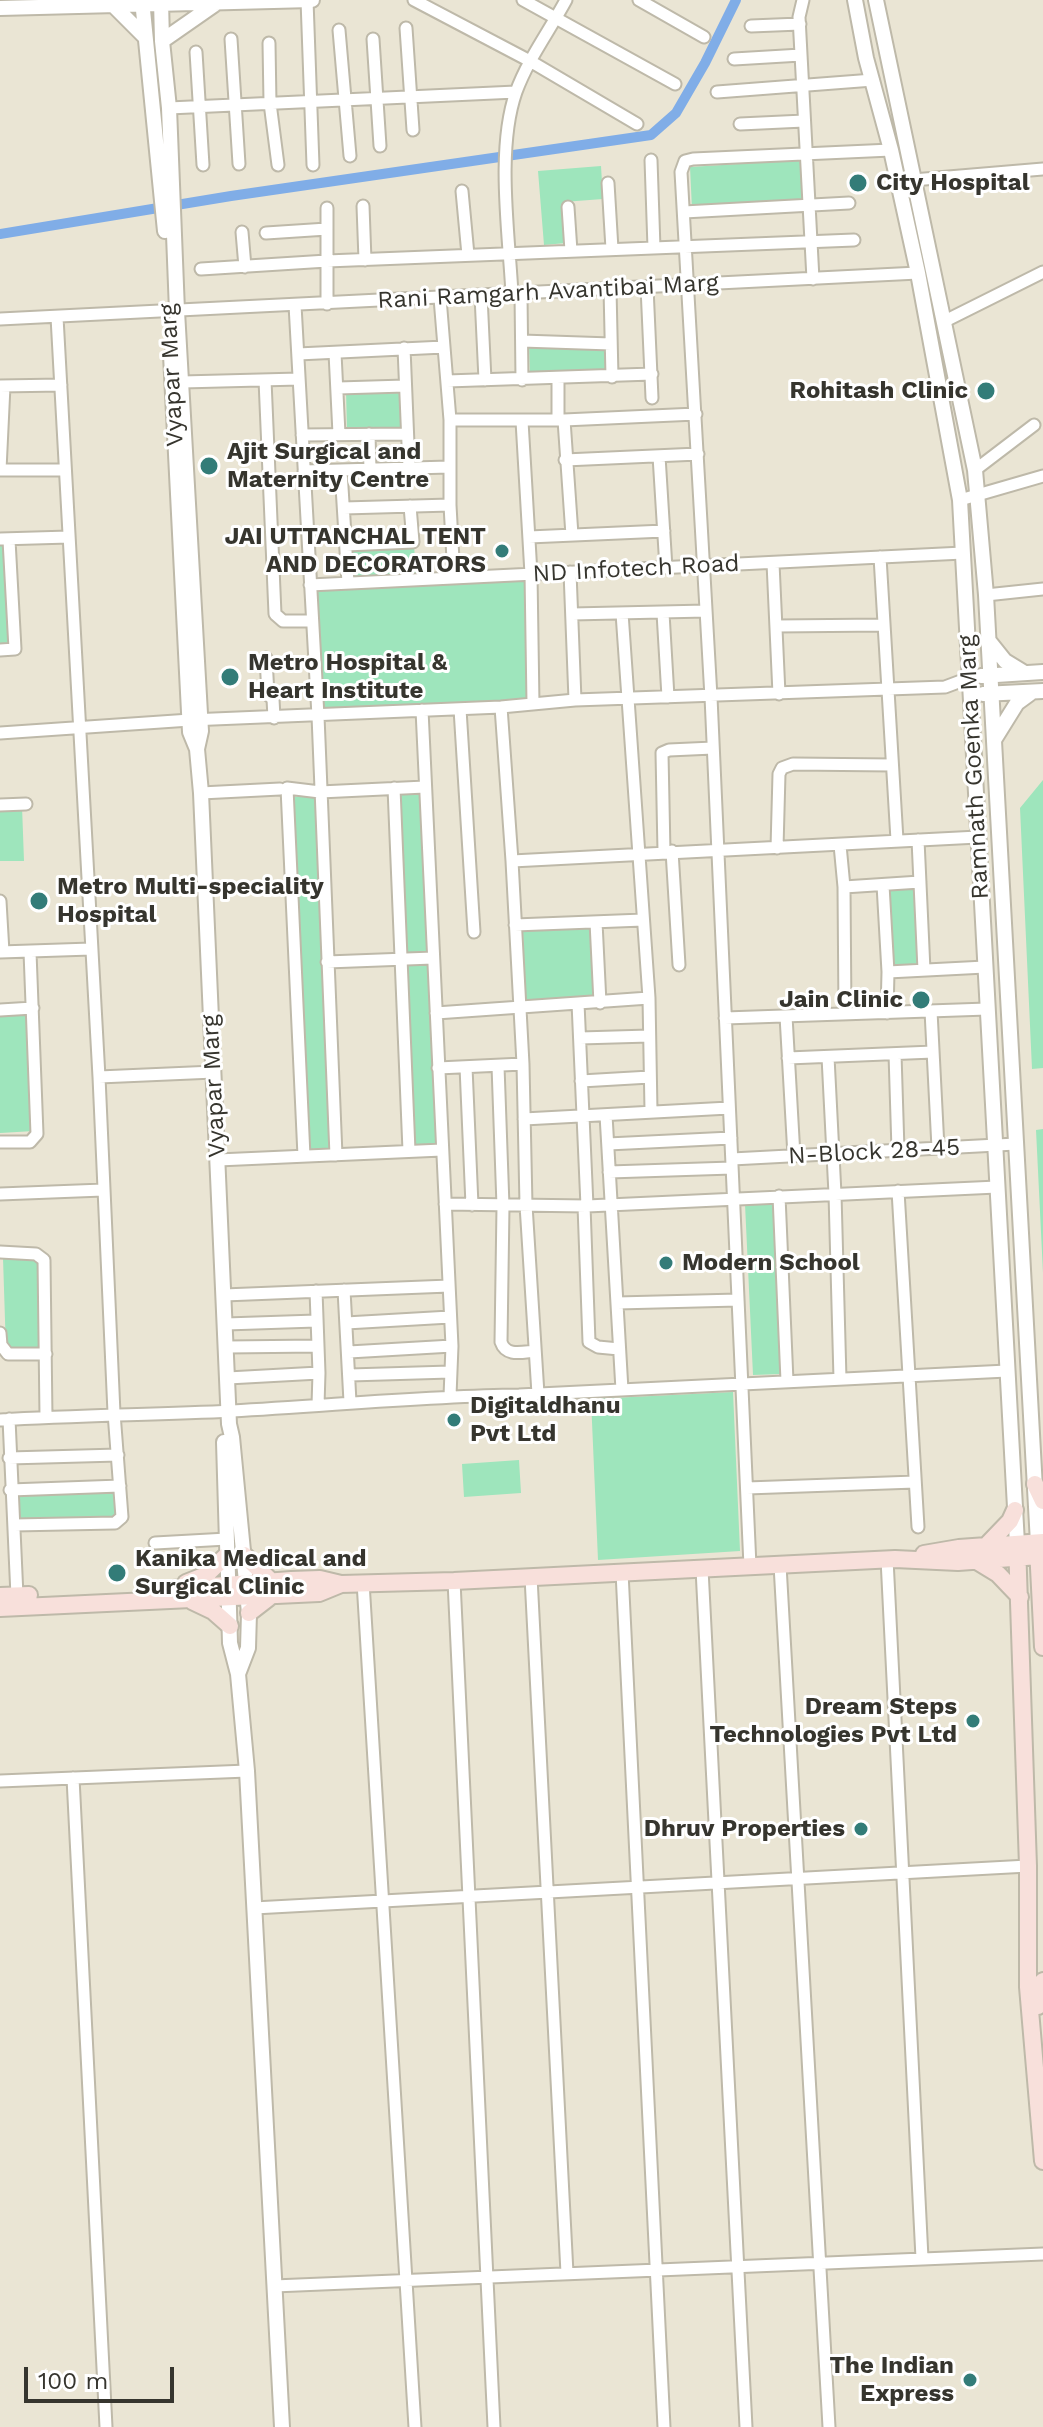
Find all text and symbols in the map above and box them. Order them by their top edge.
place label: City Hospital [876,169,1030,197]
marker: City Hospital [847,172,869,194]
street label: Rani Ramgarh Avantibai Marg [377,269,719,315]
street label: Vyapar Marg [154,303,190,447]
place label: Rohitash Clinic [790,377,968,405]
marker: Rohitash Clinic [975,380,997,402]
place label: Ajit Surgical and Maternity Centre [227,438,429,494]
marker: Ajit Surgical and Maternity Centre [198,455,220,477]
place label: JAI UTTANCHAL TENT AND DECORATORS [225,523,486,579]
marker: JAI UTTANCHAL TENT AND DECORATORS [493,542,511,560]
street label: ND Infotech Road [532,549,740,589]
street label: Ramnath Goenka Marg [953,634,995,900]
place label: Metro Hospital & Heart Institute [248,649,447,705]
marker: Metro Hospital & Heart Institute [219,666,241,688]
place label: Metro Multi-speciality Hospital [57,873,324,929]
marker: Metro Multi-speciality Hospital [28,890,50,912]
place label: Jain Clinic [779,986,903,1014]
marker: Jain Clinic [910,989,932,1011]
street label: Vyapar Marg [196,1014,232,1158]
street label: N-Block 28-45 [787,1133,961,1171]
place label: Modern School [682,1249,860,1277]
marker: Modern School [657,1254,675,1272]
place label: Digitaldhanu Pvt Ltd [470,1392,621,1448]
marker: Digitaldhanu Pvt Ltd [445,1411,463,1429]
place label: Kanika Medical and Surgical Clinic [135,1545,367,1601]
marker: Kanika Medical and Surgical Clinic [106,1562,128,1584]
place label: Dream Steps Technologies Pvt Ltd [709,1693,957,1749]
marker: Dream Steps Technologies Pvt Ltd [964,1712,982,1730]
place label: Dhruv Properties [644,1815,845,1843]
marker: Dhruv Properties [852,1820,870,1838]
scale bar [28,2351,178,2401]
place label: The Indian Express [830,2352,954,2408]
text: 100 m [38,2367,108,2395]
marker: The Indian Express [961,2371,979,2389]

